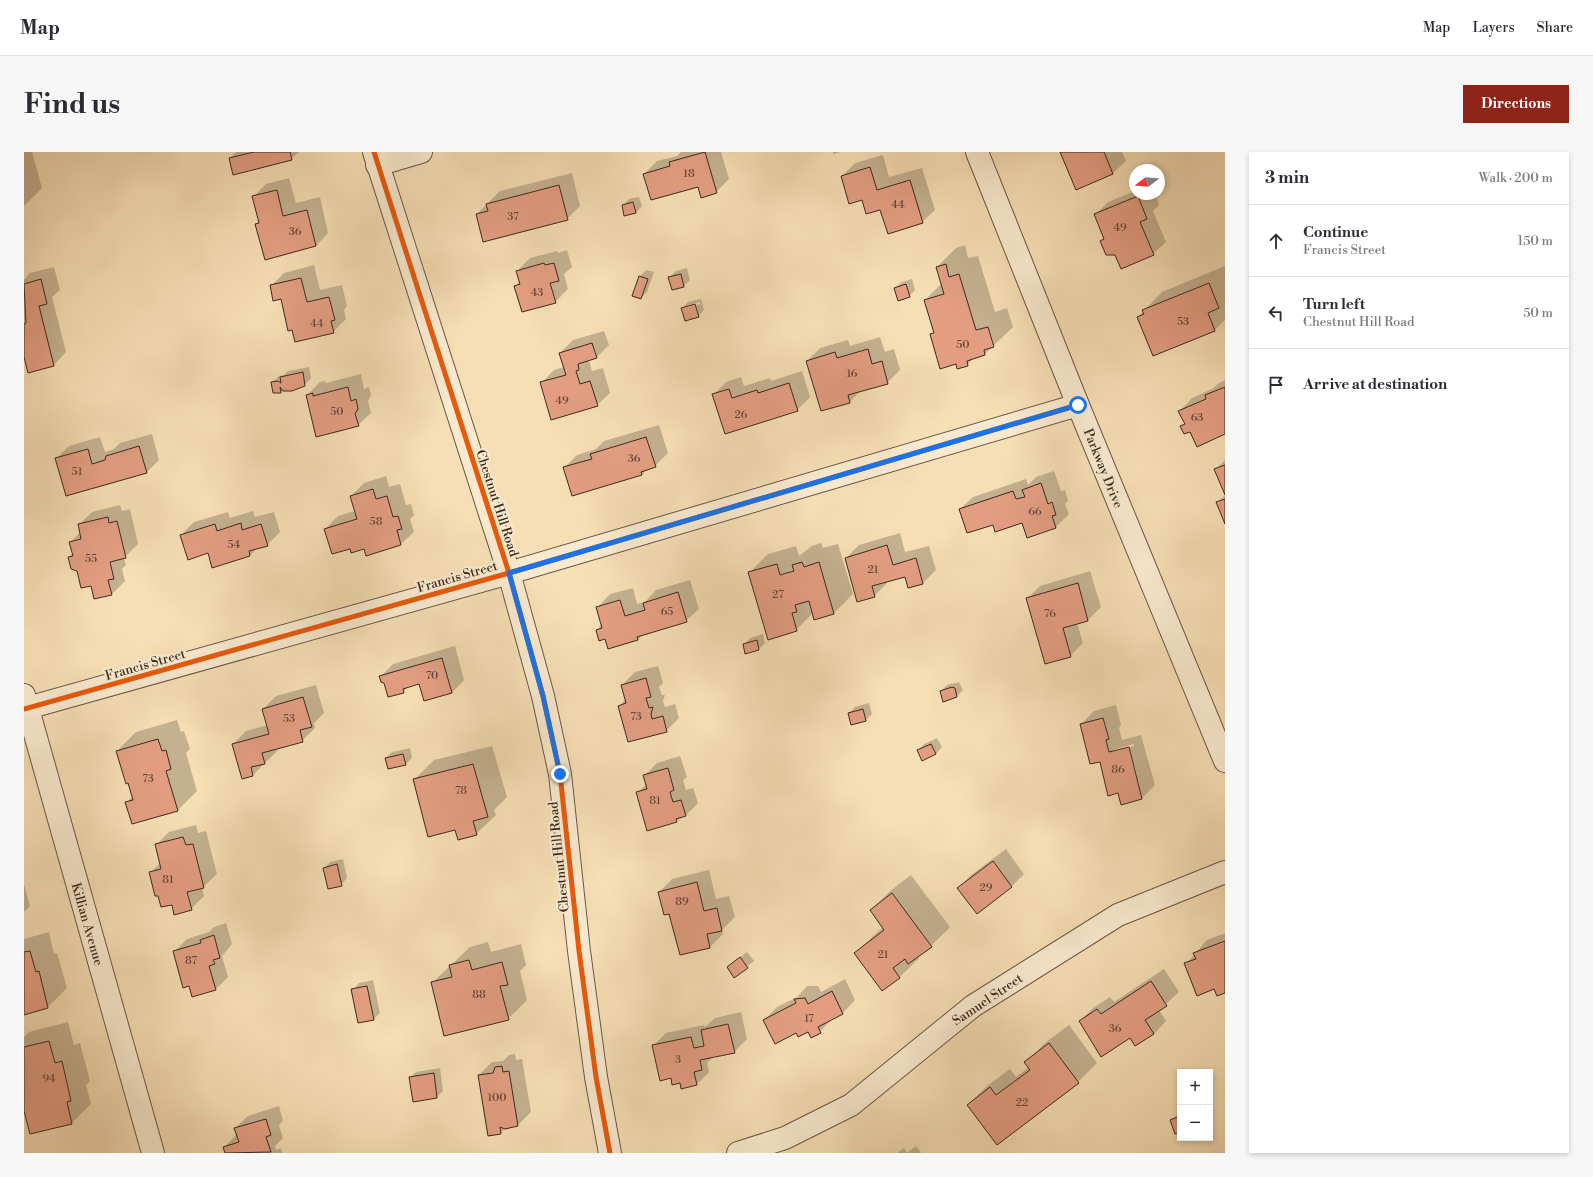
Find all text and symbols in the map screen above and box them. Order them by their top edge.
text: Map [20,16,60,40]
text: Map [1423,19,1450,37]
text: Layers [1472,19,1515,37]
text: Share [1537,19,1573,37]
button: Directions [1463,85,1569,123]
text: Find us [24,87,120,122]
north arrow [1129,164,1165,200]
house number: 18 [683,167,695,181]
text: 3 min [1265,167,1309,189]
text: Walk · 200 m [1479,170,1553,186]
house number: 44 [891,198,905,212]
house number: 37 [507,210,519,224]
house number: 49 [1113,221,1127,235]
text: Continue [1303,223,1368,242]
house number: 36 [289,225,302,239]
icon: ahead [1265,230,1287,252]
text: 150 m [1518,233,1553,249]
text: Francis Street [1303,242,1386,258]
house number: 43 [531,286,543,300]
text: Turn left [1303,295,1365,314]
icon: left [1265,302,1287,324]
text: 50 m [1523,305,1553,321]
text: Chestnut Hill Road [1303,314,1414,330]
house number: 53 [1177,315,1189,329]
house number: 44 [310,317,324,331]
house number: 50 [956,338,970,352]
house number: 16 [846,367,858,381]
icon: arrive [1265,374,1287,396]
text: Arrive at destination [1303,375,1447,394]
house number: 49 [555,394,569,408]
route start [1069,396,1087,414]
house number: 50 [330,405,344,419]
house number: 26 [735,408,748,422]
house number: 63 [1191,411,1203,425]
street label: Parkway Drive [1080,426,1127,511]
street label: Chestnut Hill Road [472,448,522,559]
house number: 36 [628,452,641,466]
house number: 51 [72,465,83,479]
house number: 66 [1028,505,1042,519]
house number: 58 [370,515,383,529]
house number: 54 [228,538,241,552]
house number: 55 [85,552,97,566]
street label: Francis Street [415,558,500,596]
house number: 21 [867,563,879,577]
house number: 27 [772,588,784,602]
house number: 65 [661,605,673,619]
house number: 76 [1044,607,1056,621]
street label: Francis Street [103,646,188,684]
house number: 70 [426,669,438,683]
house number: 73 [630,710,642,724]
house number: 53 [283,712,295,726]
house number: 86 [1111,763,1125,777]
route end [551,765,569,783]
house number: 73 [142,772,154,786]
house number: 78 [455,784,467,798]
house number: 81 [649,794,661,808]
street label: Chestnut Hill Road [545,800,573,913]
house number: 81 [162,873,174,887]
street label: Killian Avenue [68,881,107,968]
house number: 29 [980,881,993,895]
house number: 89 [675,895,689,909]
house number: 21 [877,948,889,962]
house number: 87 [185,954,198,968]
street label: Samuel Street [949,970,1026,1029]
house number: 88 [472,988,486,1002]
house number: 17 [804,1012,814,1026]
house number: 36 [1109,1022,1122,1036]
house number: 3 [675,1053,681,1067]
map controls [1177,1069,1213,1141]
button: + [1177,1069,1213,1105]
house number: 94 [42,1072,56,1086]
house number: 100 [488,1091,506,1105]
house number: 22 [1016,1096,1028,1110]
button: − [1177,1105,1213,1141]

